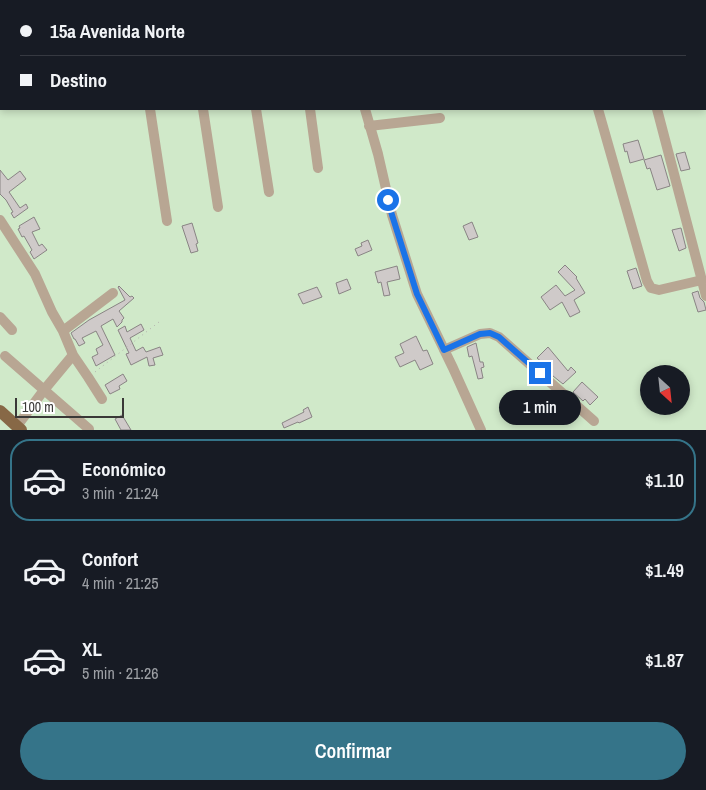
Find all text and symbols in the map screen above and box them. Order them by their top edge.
text: 15a Avenida Norte [50,18,185,44]
text: Destino [50,67,107,93]
route start [377,189,399,211]
route end [529,362,551,384]
north arrow [640,365,690,415]
map controls [640,365,690,415]
callout: 1 min [499,390,581,426]
scale bar [15,395,124,418]
text: 1 min [523,396,557,418]
text: 100 m [22,398,54,416]
text: Económico [82,456,166,482]
icon: car [22,458,67,503]
text: $1.10 [645,467,684,493]
text: 3 min · 21:24 [82,482,159,504]
text: Confort [82,546,138,572]
icon: car [22,548,67,593]
text: $1.49 [645,557,684,583]
text: 4 min · 21:25 [82,572,159,594]
text: XL [82,636,102,662]
icon: car [22,638,67,683]
text: $1.87 [645,647,684,673]
text: 5 min · 21:26 [82,662,159,684]
button: Confirmar [20,722,686,780]

